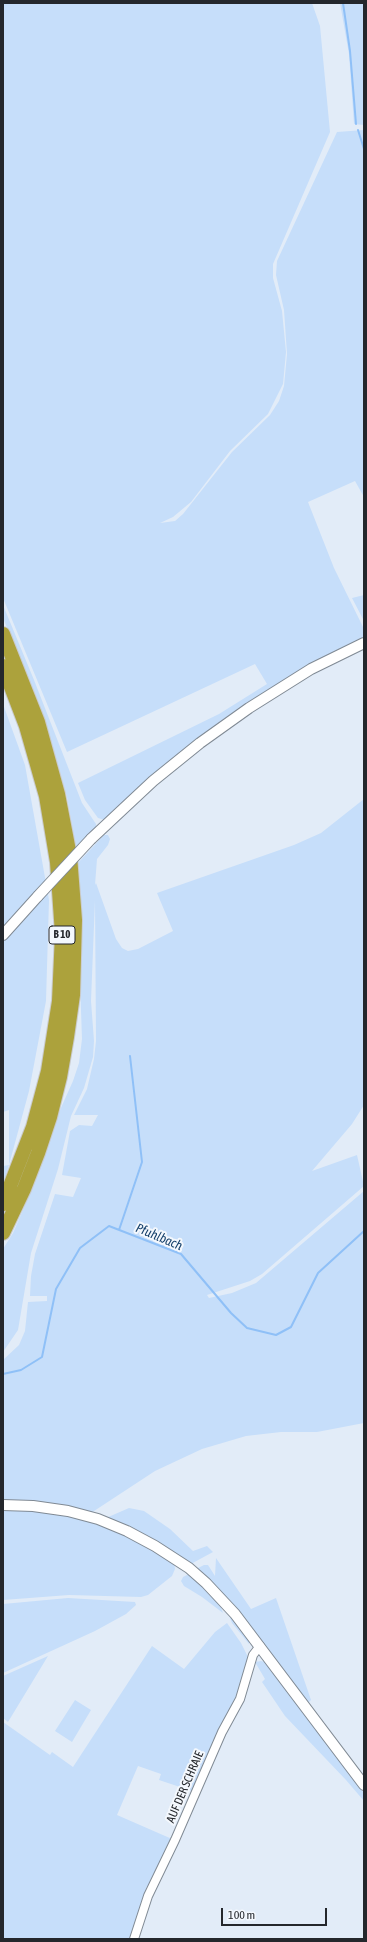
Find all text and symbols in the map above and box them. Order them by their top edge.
road number: B 10 [49,926,75,944]
water label: Pfuhlbach [133,1220,185,1254]
street label: AUF DER SCHRAIE [163,1749,207,1825]
scale bar [223,1900,329,1926]
text: 100 m [228,1908,255,1922]

